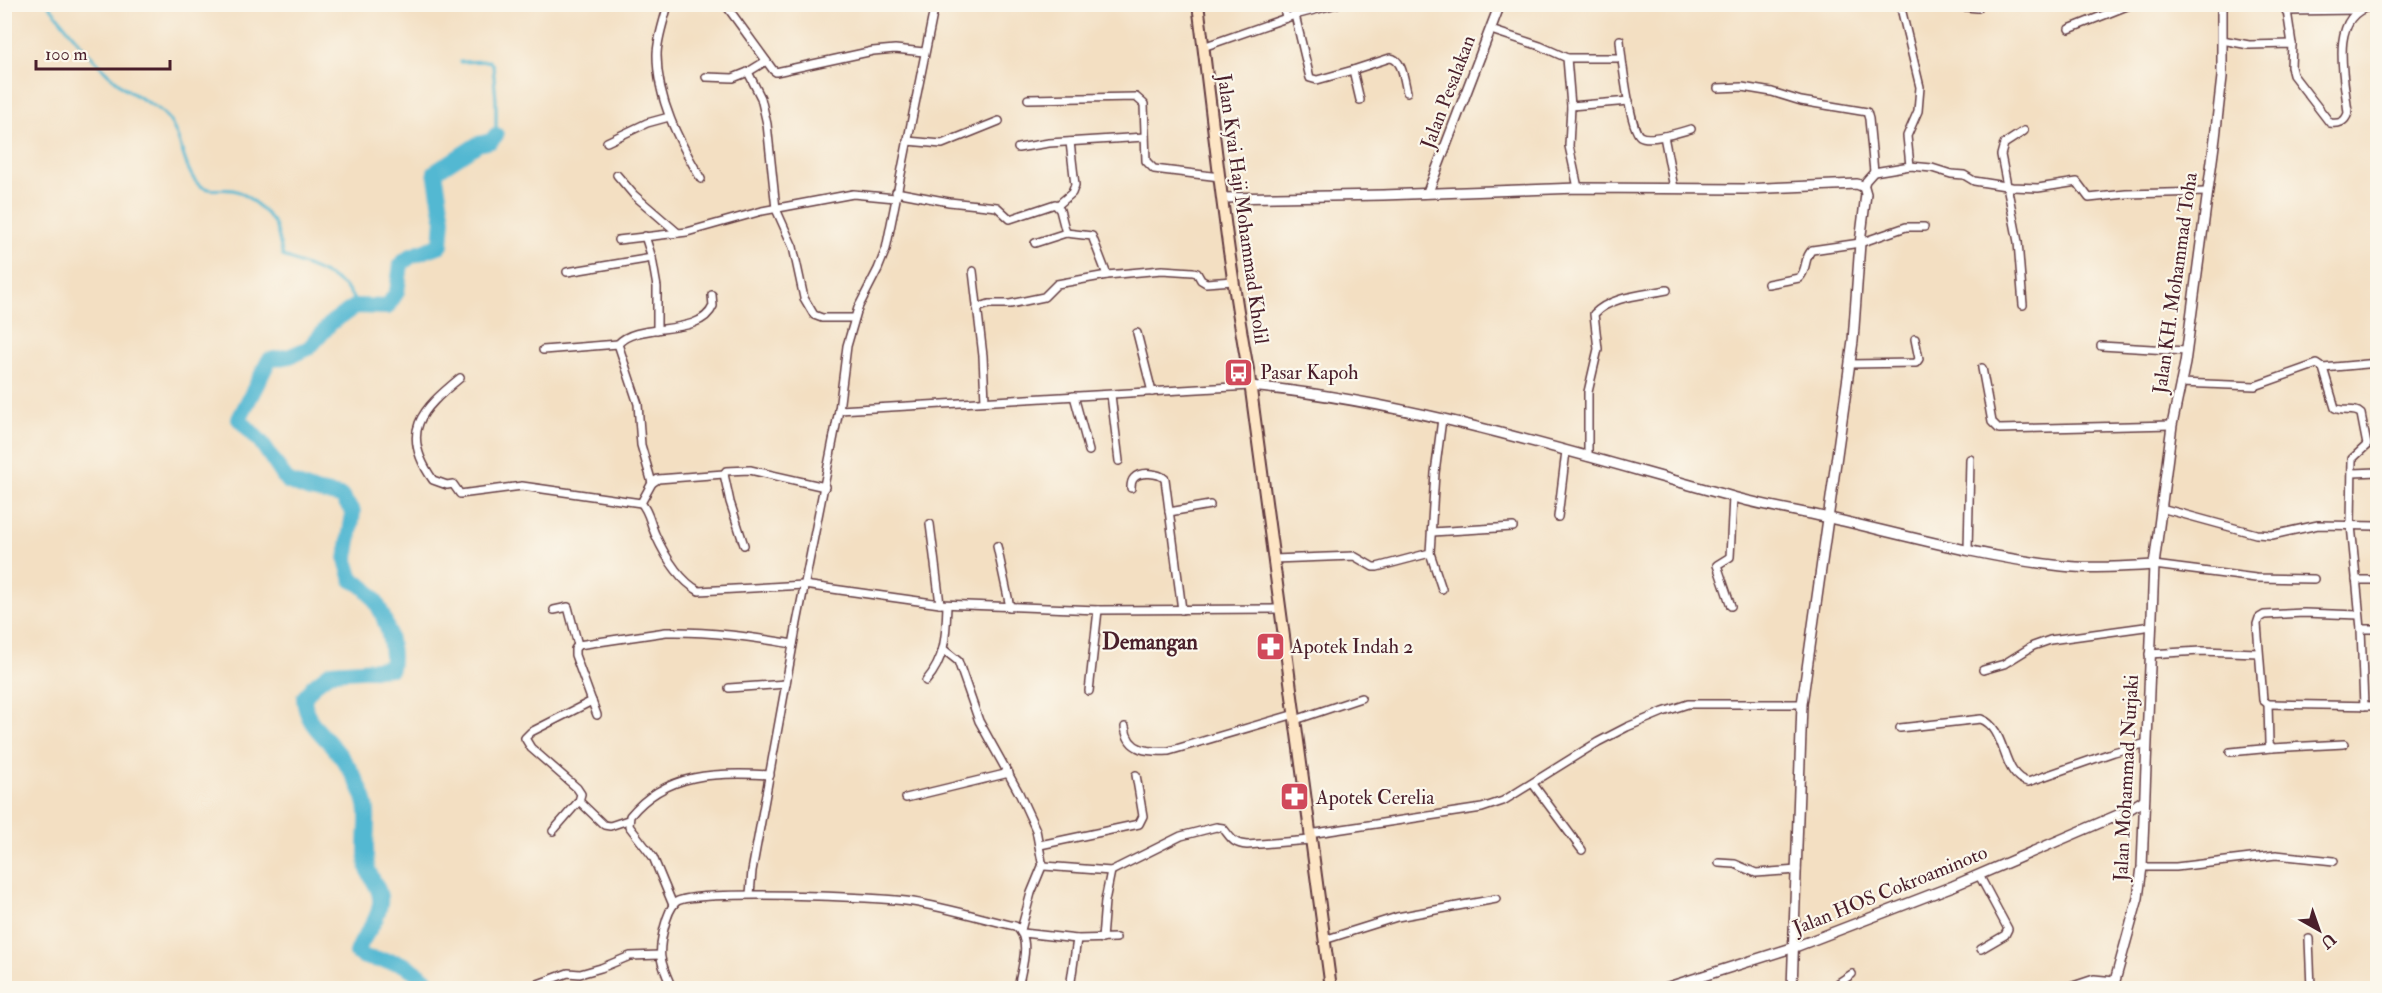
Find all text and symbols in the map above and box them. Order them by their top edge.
street label: Jalan Pesalakan [1415,32,1481,153]
scale bar [36,33,170,71]
text: 100 m [45,43,88,66]
street label: Jalan Kyai Haji Mohammad Kholil [1212,71,1274,346]
street label: Jalan KH. Mohammad Toha [2147,170,2203,396]
bus stop icon: Pasar Kapoh [1223,356,1255,388]
place label: Pasar Kapoh [1260,360,1359,386]
district label: Demangan [1102,628,1199,657]
pharmacy icon: Apotek Indah 2 [1254,630,1286,662]
place label: Apotek Indah 2 [1290,634,1413,660]
street label: Jalan Mohammad Nurjaki [2108,674,2144,883]
pharmacy icon: Apotek Cerelia [1279,781,1311,813]
place label: Apotek Cerelia [1315,785,1435,811]
street label: Jalan HOS Cokroaminoto [1788,840,1991,941]
north arrow [2289,900,2349,960]
text: U [2316,929,2340,953]

